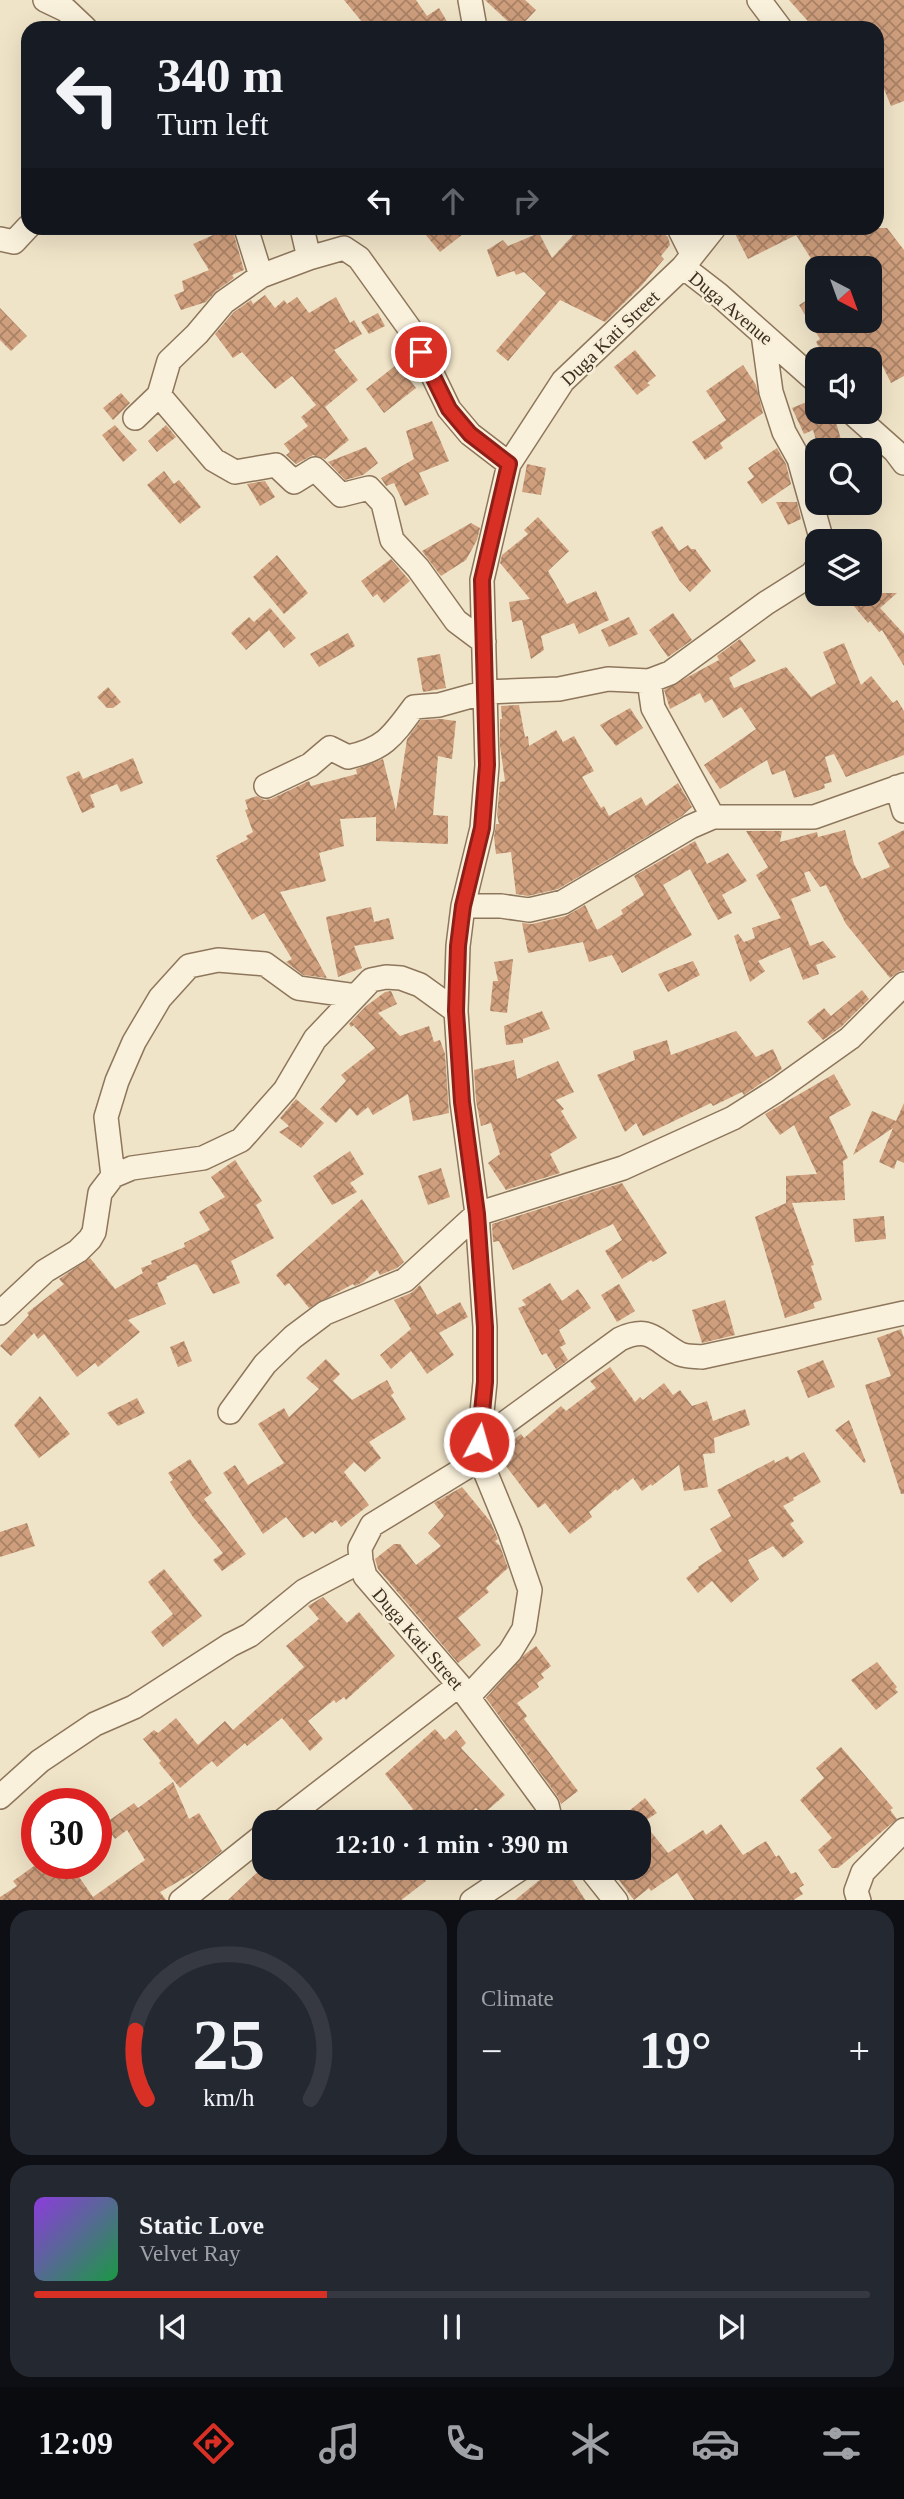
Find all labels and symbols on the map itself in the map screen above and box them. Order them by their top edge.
north arrow [805,256,882,332]
street label: Duga Avenue [685,267,777,349]
street label: Duga Kati Street [557,286,664,390]
pin [391,322,451,382]
position arrow [442,1405,516,1479]
street label: Duga Kati Street [368,1584,468,1695]
speed limit sign: 30 [21,1788,112,1879]

